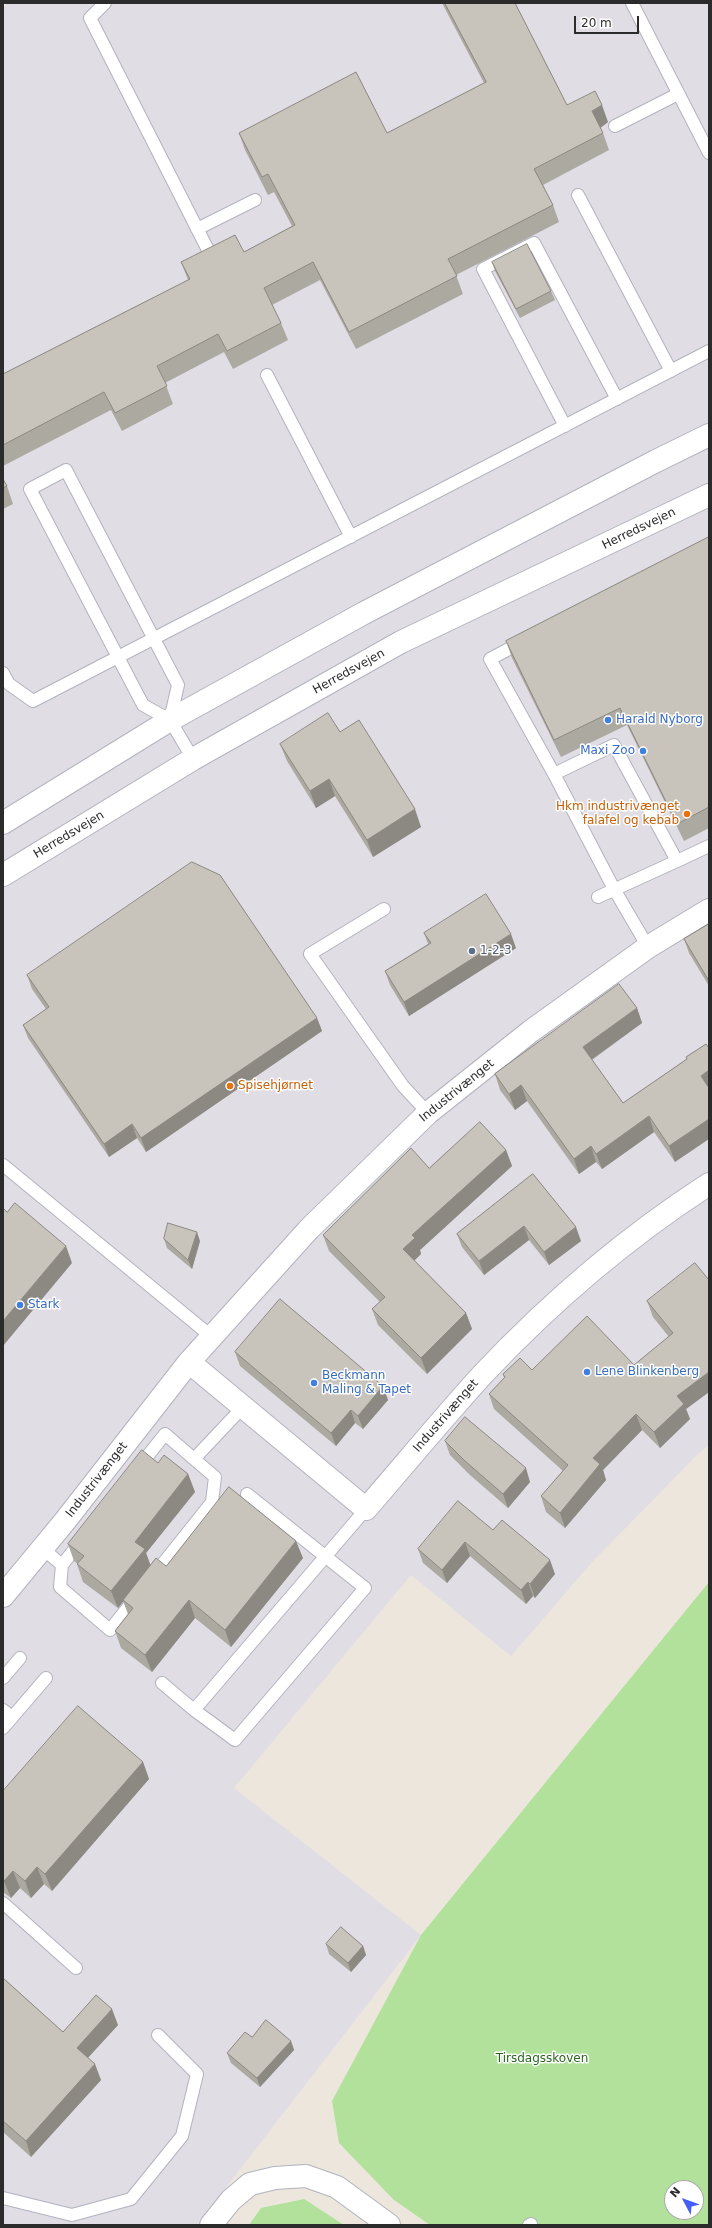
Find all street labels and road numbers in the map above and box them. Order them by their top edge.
street label: Herredsvejen [600,505,678,553]
street label: Herredsvejen [311,646,387,698]
street label: Herredsvejen [31,808,107,862]
street label: Industrivænget [417,1057,497,1125]
street label: Industrivænget [410,1377,482,1455]
street label: Industrivænget [63,1439,131,1521]

